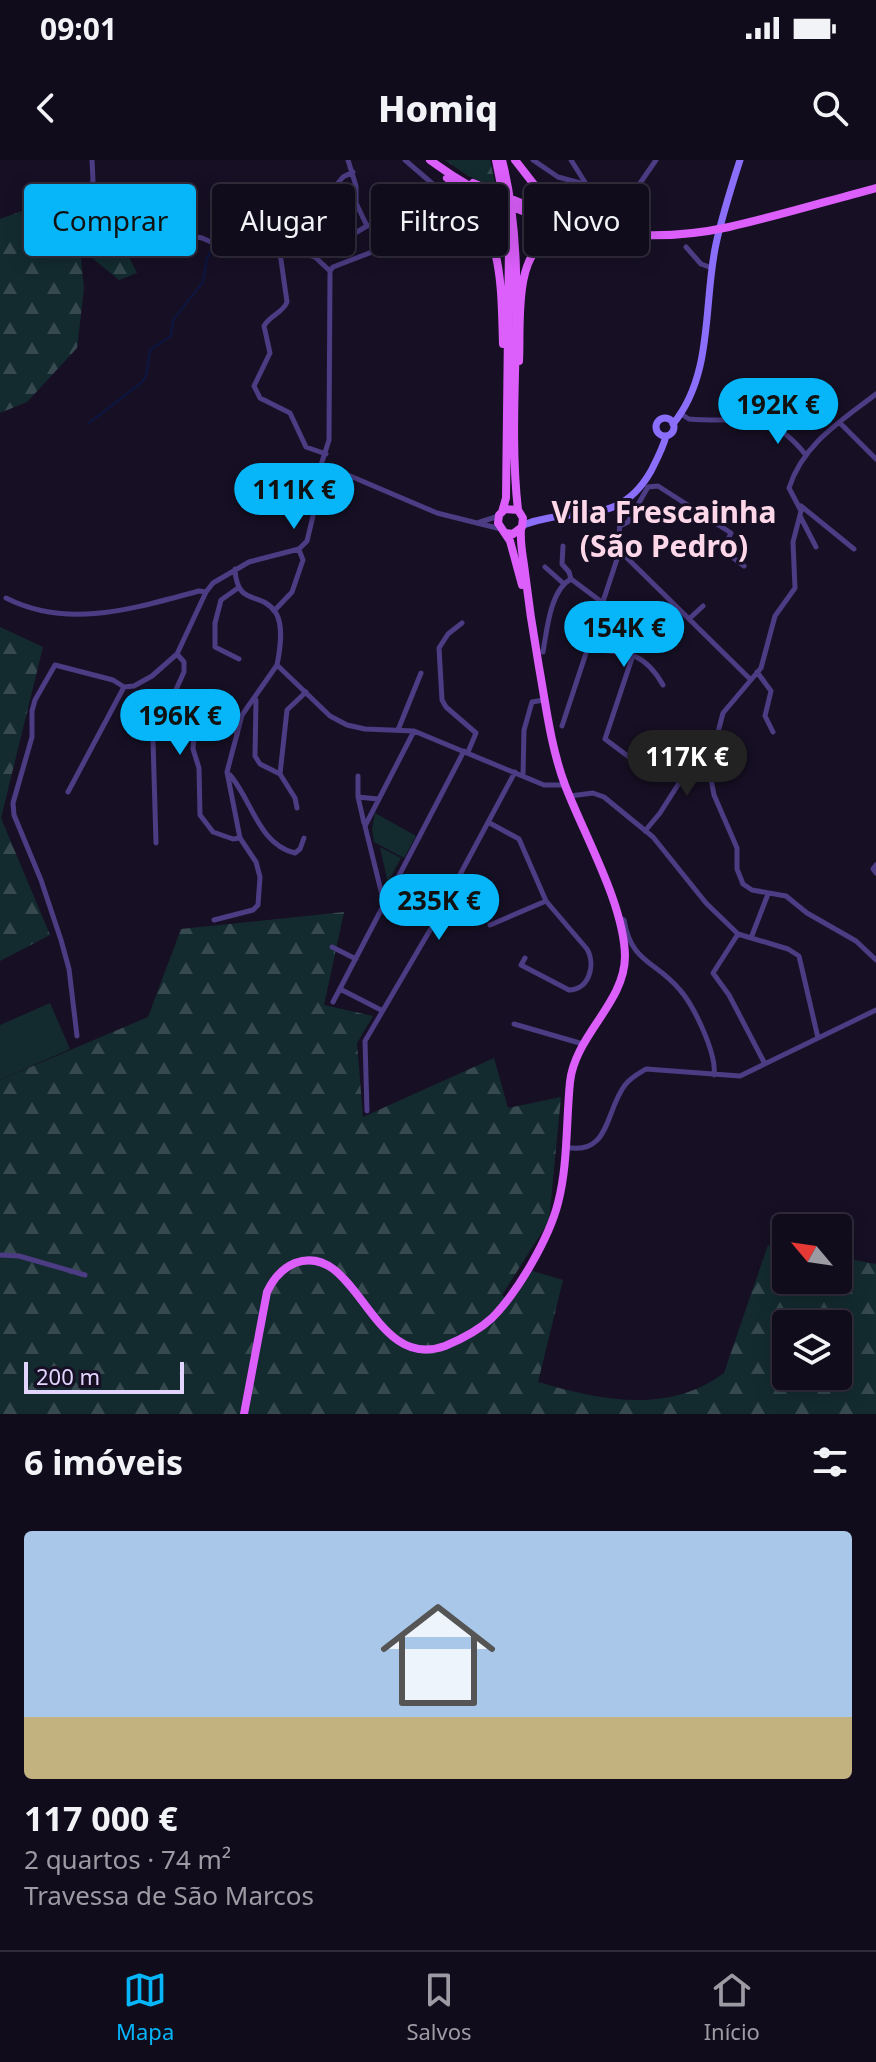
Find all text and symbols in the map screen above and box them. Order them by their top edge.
text: 09:01 [40,8,117,49]
text: Homiq [378,84,498,133]
icon: back [24,86,68,130]
icon: search [808,86,852,130]
chip: Comprar [24,184,196,256]
chip: Alugar [212,184,355,256]
chip: Filtros [371,184,508,256]
chip: Novo [524,184,649,256]
pin: 192K € [713,378,843,446]
text: 192K € [736,386,820,422]
pin: 111K € [229,463,359,531]
text: 111K € [252,471,336,507]
district label: Vila Frescainha (São Pedro) [552,491,776,566]
pin: 154K € [559,601,689,669]
text: 154K € [582,609,666,645]
pin: 196K € [115,689,245,757]
text: 196K € [138,697,222,733]
pin: 117K € [622,730,752,798]
text: 117K € [645,738,729,774]
pin: 235K € [374,874,504,942]
text: 235K € [397,882,481,918]
north arrow [772,1214,852,1294]
map controls [772,1214,852,1390]
button: layers [772,1310,852,1390]
scale bar [24,1358,184,1394]
text: 200 m [36,1361,100,1391]
text: 6 imóveis [24,1439,183,1485]
icon: filters [808,1440,852,1484]
icon: home [366,1583,510,1727]
text: 117 000 € [24,1795,178,1841]
text: 2 quartos · 74 m² [24,1841,231,1877]
text: Travessa de São Marcos [24,1877,314,1913]
tab: Mapa [116,1968,174,2046]
tab: Salvos [406,1968,472,2046]
tab: Início [704,1968,760,2046]

